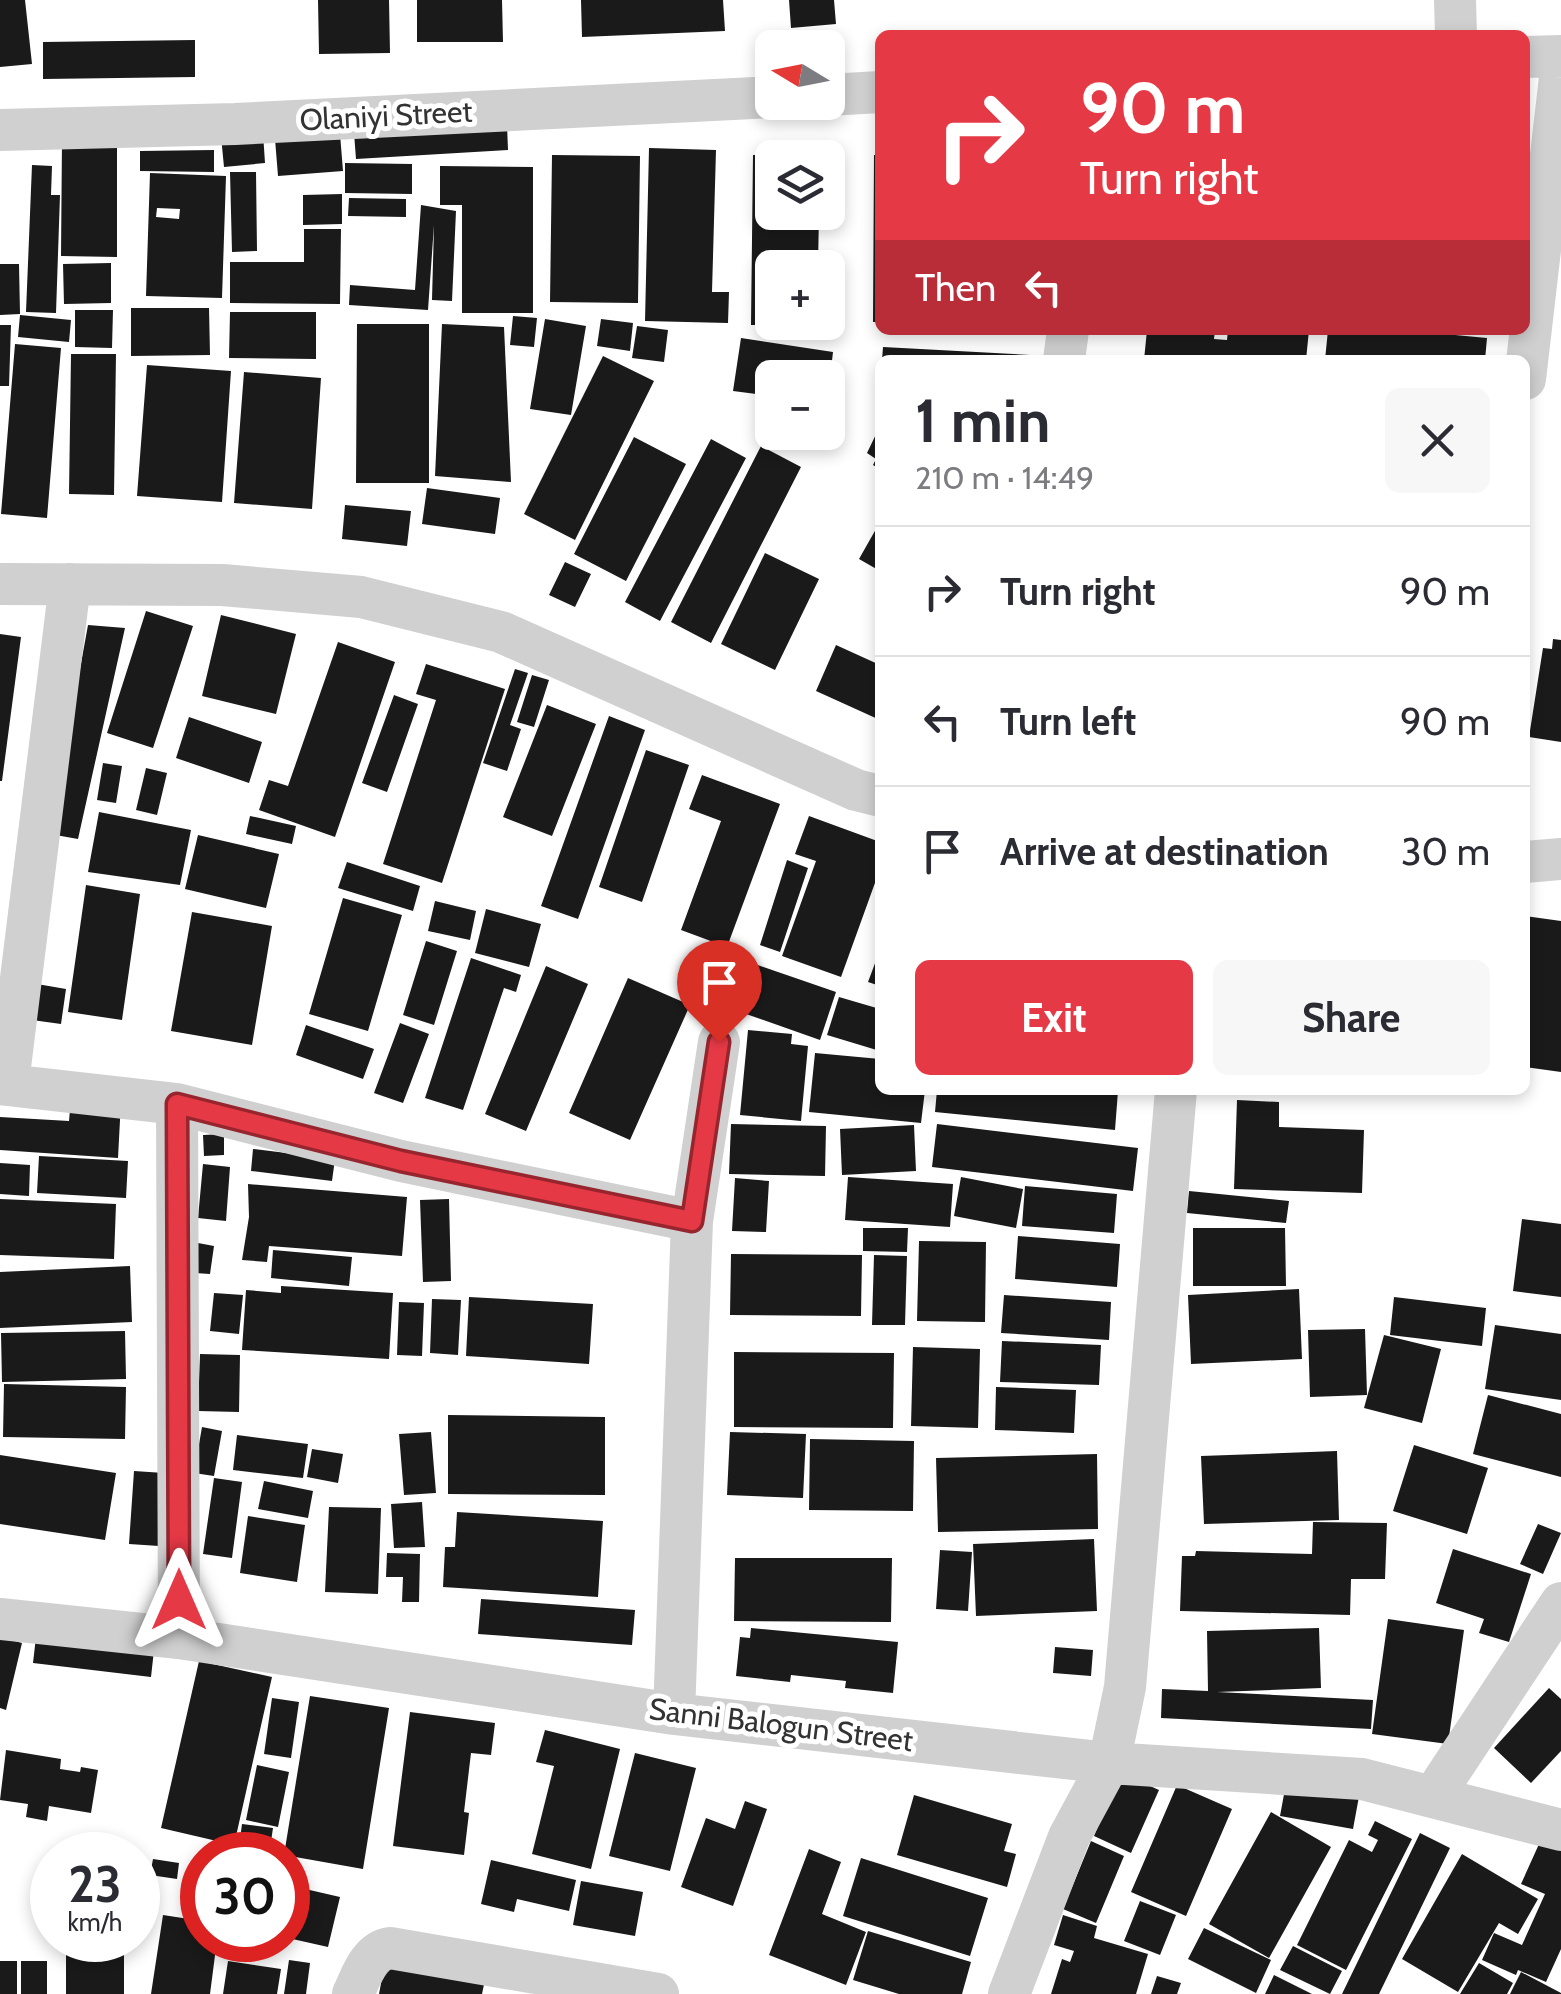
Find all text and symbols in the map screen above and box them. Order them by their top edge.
north arrow [755,30,845,120]
map controls [755,30,845,450]
text: 90 m [1080,65,1245,151]
icon: right [915,70,1045,200]
street label: Olaniyi Street [299,93,473,138]
button: layers [755,140,845,230]
text: Turn right [1080,151,1259,205]
button: + [755,250,845,340]
icon: left [1016,260,1071,315]
text: Then [915,264,996,311]
button: − [755,360,845,450]
text: 1 min [915,384,1050,457]
button: close [1385,388,1490,493]
text: 210 m · 14:49 [915,458,1094,497]
icon: right [915,564,970,619]
text: Turn right [1000,568,1156,615]
text: 90 m [1400,568,1490,615]
icon: left [915,694,970,749]
text: Turn left [1000,698,1136,745]
text: 90 m [1400,698,1490,745]
icon: arrive [915,824,970,879]
text: Arrive at destination [1000,828,1329,875]
text: 30 m [1401,828,1490,875]
pin [677,940,762,1043]
icon: arrive [692,955,747,1010]
button: Exit [915,960,1193,1075]
button: Share [1213,960,1490,1075]
position arrow [127,1548,231,1652]
street label: Sanni Balogun Street [647,1690,915,1759]
speed limit sign: 30 [180,1832,310,1962]
text: 23 [68,1854,122,1915]
text: km/h [68,1907,122,1937]

